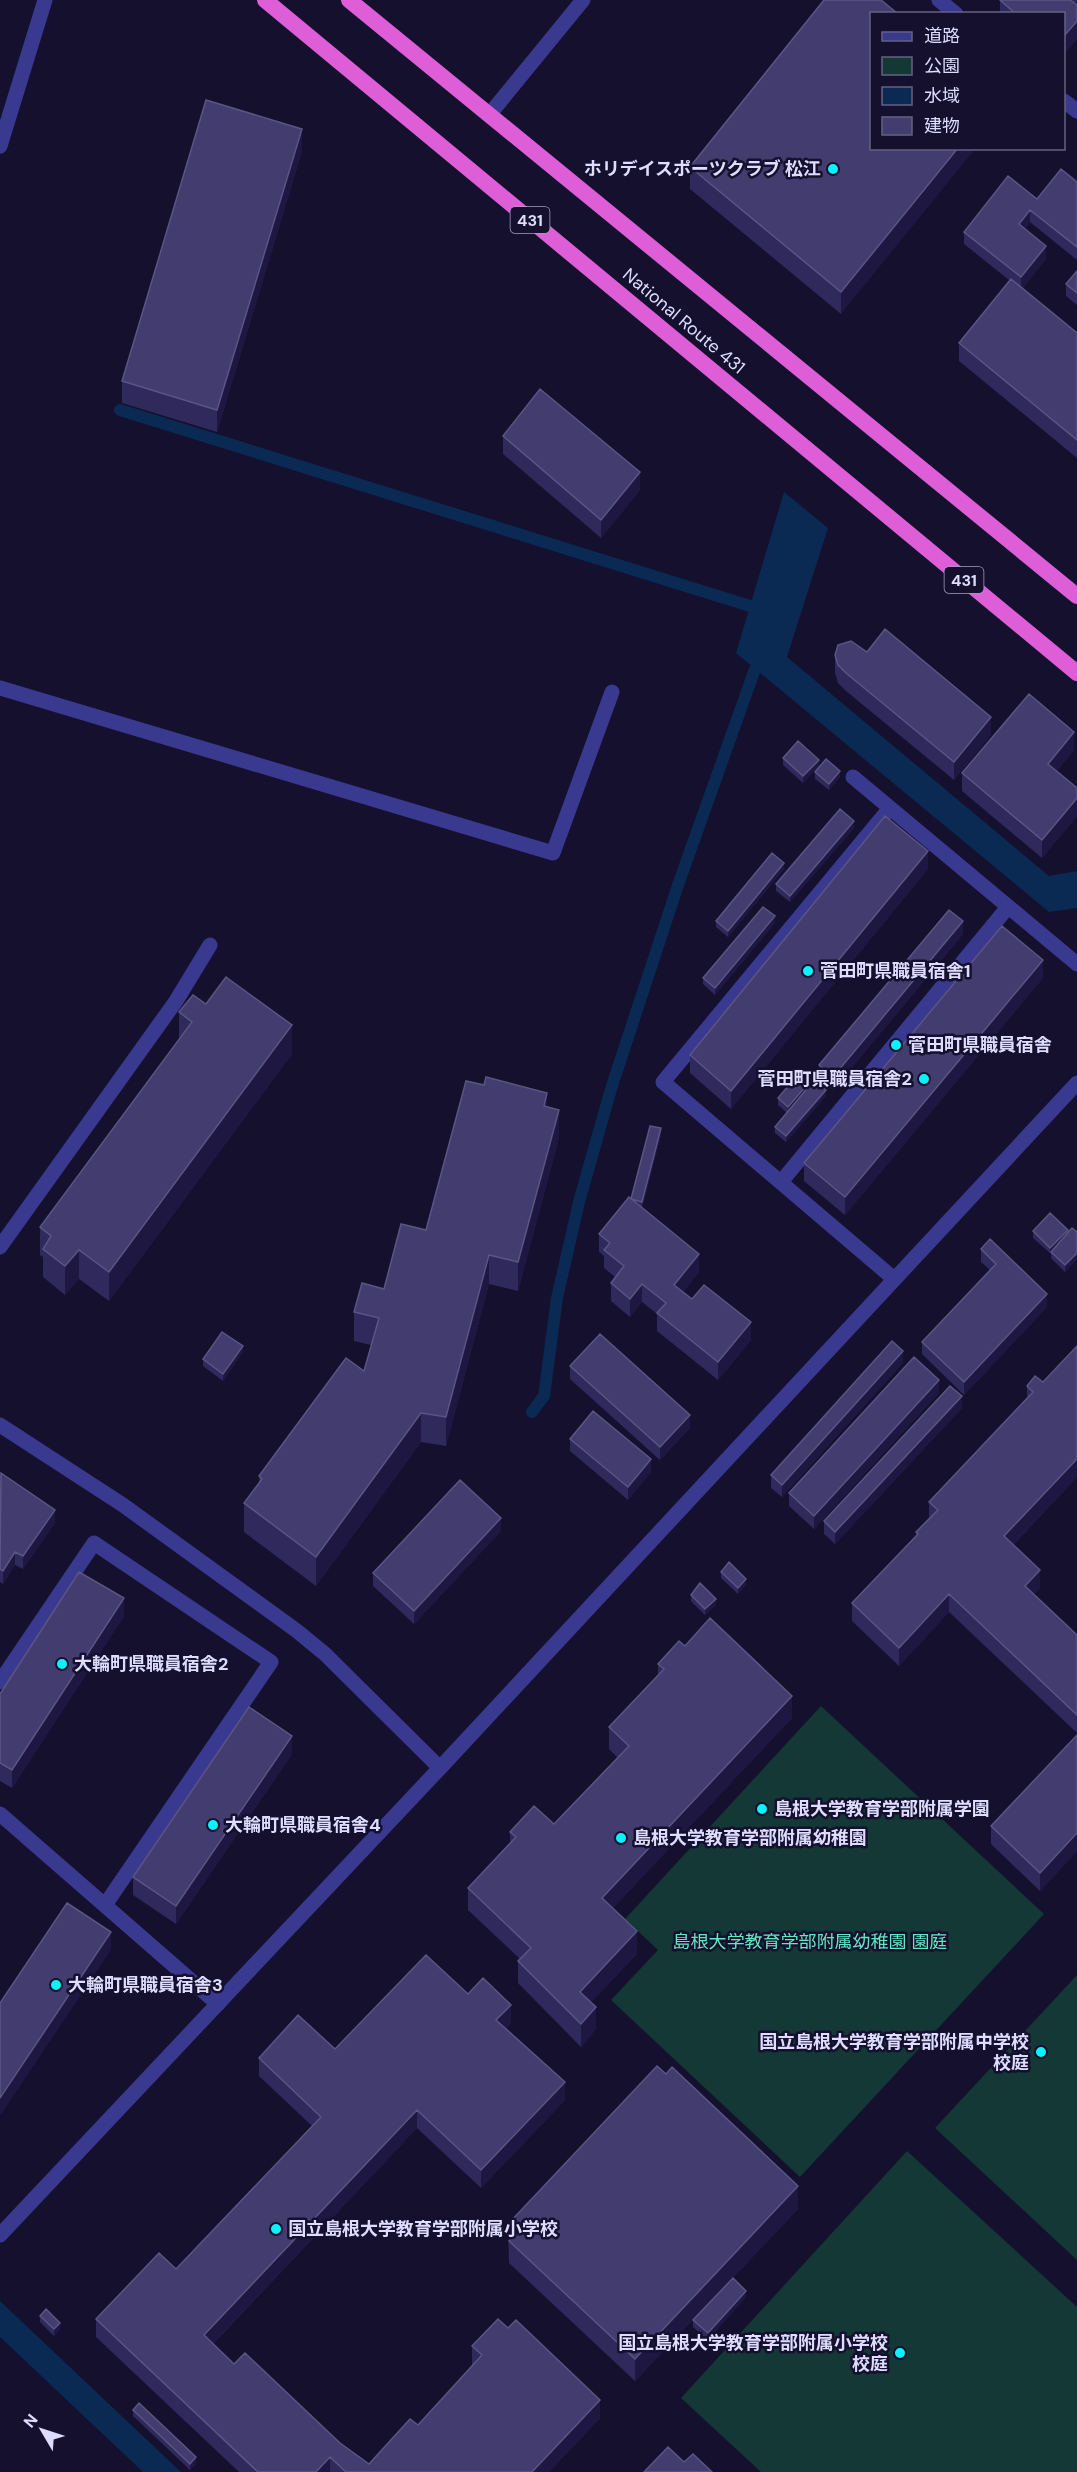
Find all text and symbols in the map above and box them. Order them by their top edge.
legend [870,12,1065,150]
text: 道路 [924,24,960,48]
text: 公園 [924,54,960,78]
text: 水域 [924,84,960,108]
text: 建物 [924,114,960,138]
place label: ホリデイスポーツクラブ 松江 [584,157,821,181]
marker: ホリデイスポーツクラブ 松江 [826,162,840,176]
road number: 431 [510,207,550,233]
street label: National Route 431 [618,263,750,379]
road number: 431 [944,567,984,593]
place label: 菅田町県職員宿舎1 [820,959,971,983]
marker: 菅田町県職員宿舎1 [801,964,815,978]
place label: 菅田町県職員宿舎 [908,1033,1052,1057]
marker: 菅田町県職員宿舎 [889,1038,903,1052]
place label: 菅田町県職員宿舎2 [758,1067,912,1091]
marker: 菅田町県職員宿舎2 [917,1072,931,1086]
place label: 大輪町県職員宿舎2 [74,1652,228,1676]
marker: 大輪町県職員宿舎2 [55,1657,69,1671]
place label: 島根大学教育学部附属学園 [774,1797,990,1821]
marker: 島根大学教育学部附属学園 [755,1802,769,1816]
place label: 大輪町県職員宿舎4 [225,1813,381,1837]
marker: 大輪町県職員宿舎4 [206,1818,220,1832]
place label: 島根大学教育学部附属幼稚園 [633,1826,867,1850]
marker: 島根大学教育学部附属幼稚園 [614,1831,628,1845]
park label: 島根大学教育学部附属幼稚園 園庭 [673,1930,947,1954]
place label: 大輪町県職員宿舎3 [68,1973,223,1997]
marker: 大輪町県職員宿舎3 [49,1978,63,1992]
place label: 国立島根大学教育学部附属中学校 校庭 [759,2030,1029,2075]
marker: 国立島根大学教育学部附属中学校 校庭 [1034,2045,1048,2059]
place label: 国立島根大学教育学部附属小学校 [288,2217,558,2241]
marker: 国立島根大学教育学部附属小学校 [269,2222,283,2236]
place label: 国立島根大学教育学部附属小学校 校庭 [618,2331,888,2376]
marker: 国立島根大学教育学部附属小学校 校庭 [893,2346,907,2360]
north arrow [12,2400,72,2460]
text: N [19,2410,43,2432]

